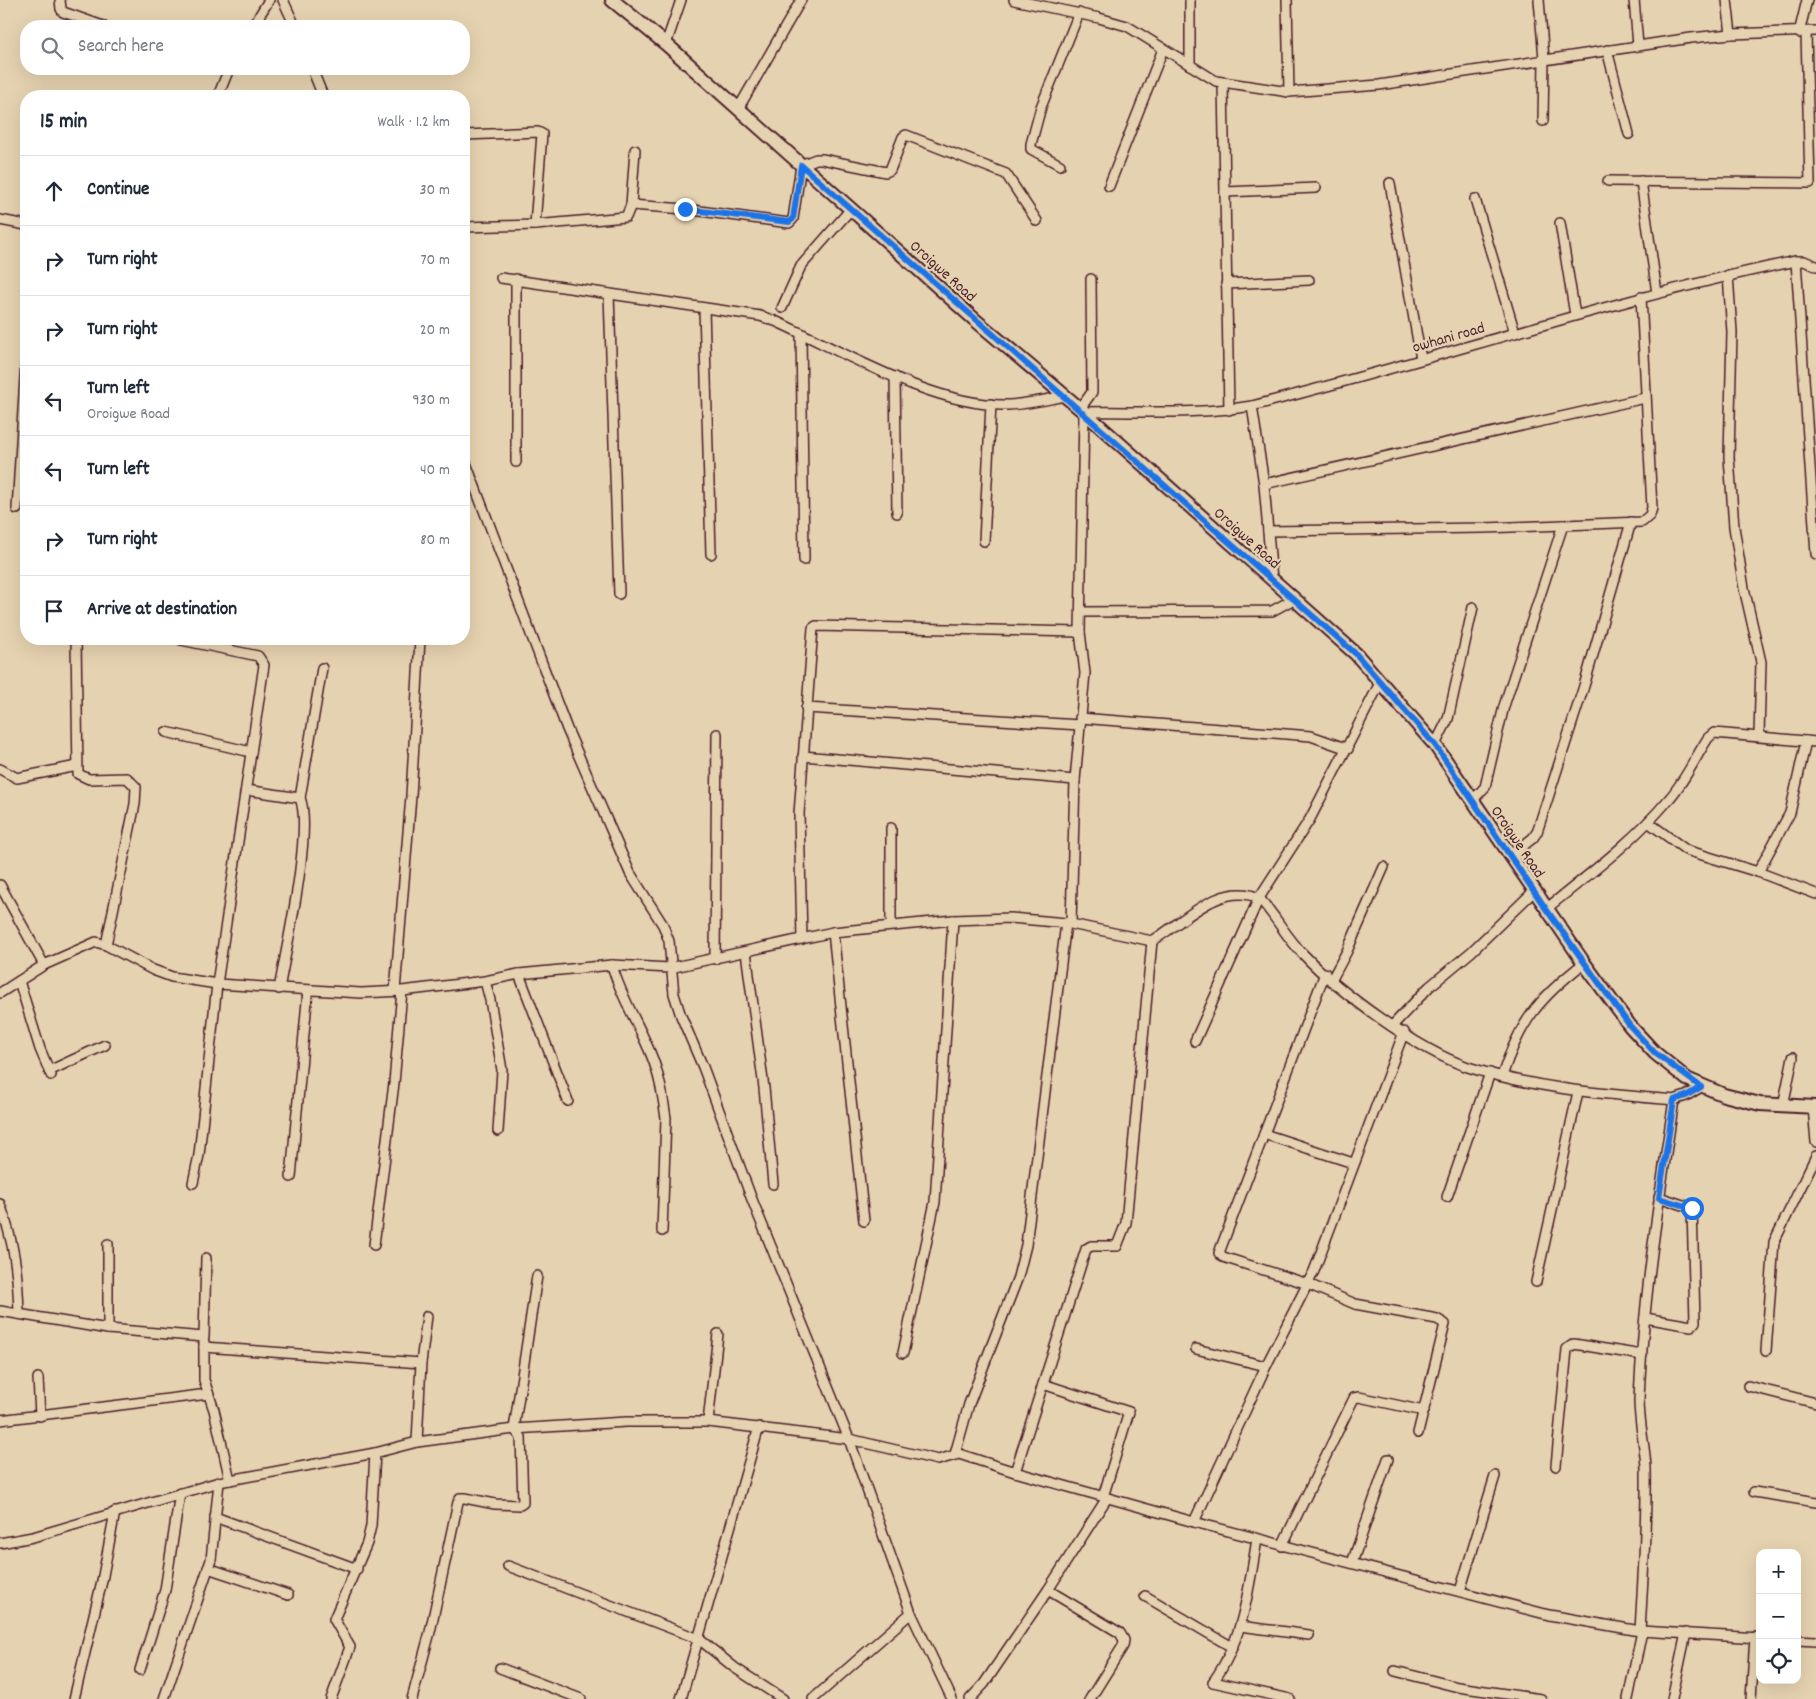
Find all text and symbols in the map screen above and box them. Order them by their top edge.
search box [20,20,470,75]
icon: search [38,34,66,62]
text: Search here [78,34,164,61]
text: 15 min [40,108,87,138]
text: Walk · 1.2 km [378,111,450,134]
icon: ahead [40,177,68,205]
text: Continue [87,177,149,204]
text: 30 m [420,179,450,202]
route end [674,198,697,221]
street label: Oroigwe Road [904,236,981,308]
icon: right [40,247,68,275]
text: Turn right [87,247,158,274]
text: 70 m [420,249,450,272]
icon: right [40,317,68,345]
text: Turn right [87,317,158,344]
street label: owhani road [1410,317,1488,360]
text: 20 m [420,319,450,342]
text: Turn left [87,376,150,403]
icon: left [40,387,68,415]
text: 930 m [412,389,450,412]
text: Oroigwe Road [87,403,170,426]
icon: left [40,457,68,485]
text: Turn left [87,457,150,484]
text: 40 m [420,459,450,482]
street label: Oroigwe Road [1208,503,1285,575]
icon: right [40,527,68,555]
text: Turn right [87,527,158,554]
text: 80 m [420,529,450,552]
icon: arrive [40,597,68,625]
text: Arrive at destination [87,597,237,624]
street label: Oroigwe Road [1484,802,1550,883]
route start [1681,1197,1704,1220]
map controls [1756,1549,1801,1684]
button: + [1756,1549,1801,1594]
button: − [1756,1594,1801,1639]
button: locate [1756,1639,1801,1684]

